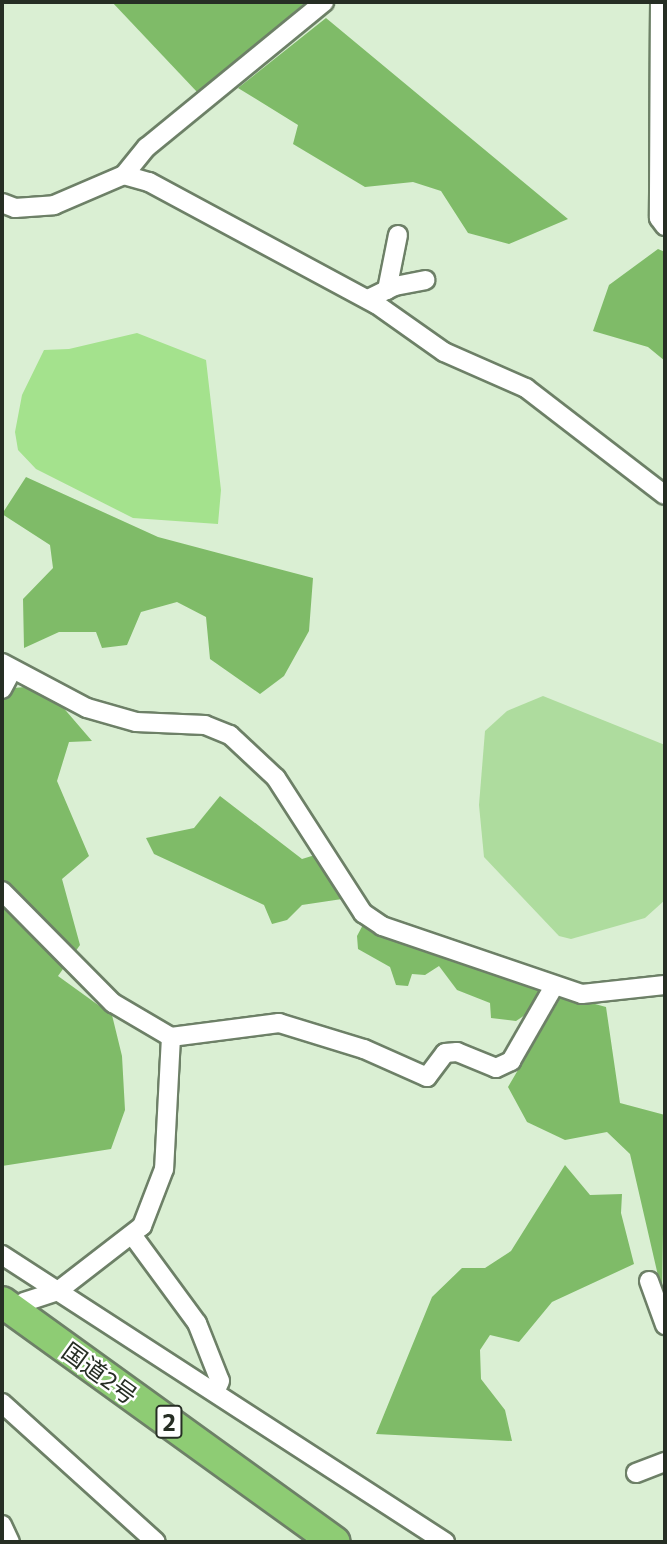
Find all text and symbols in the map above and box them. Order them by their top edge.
street label: 国道2号 [57,1336,143,1410]
road number: 2 [155,1402,183,1442]

